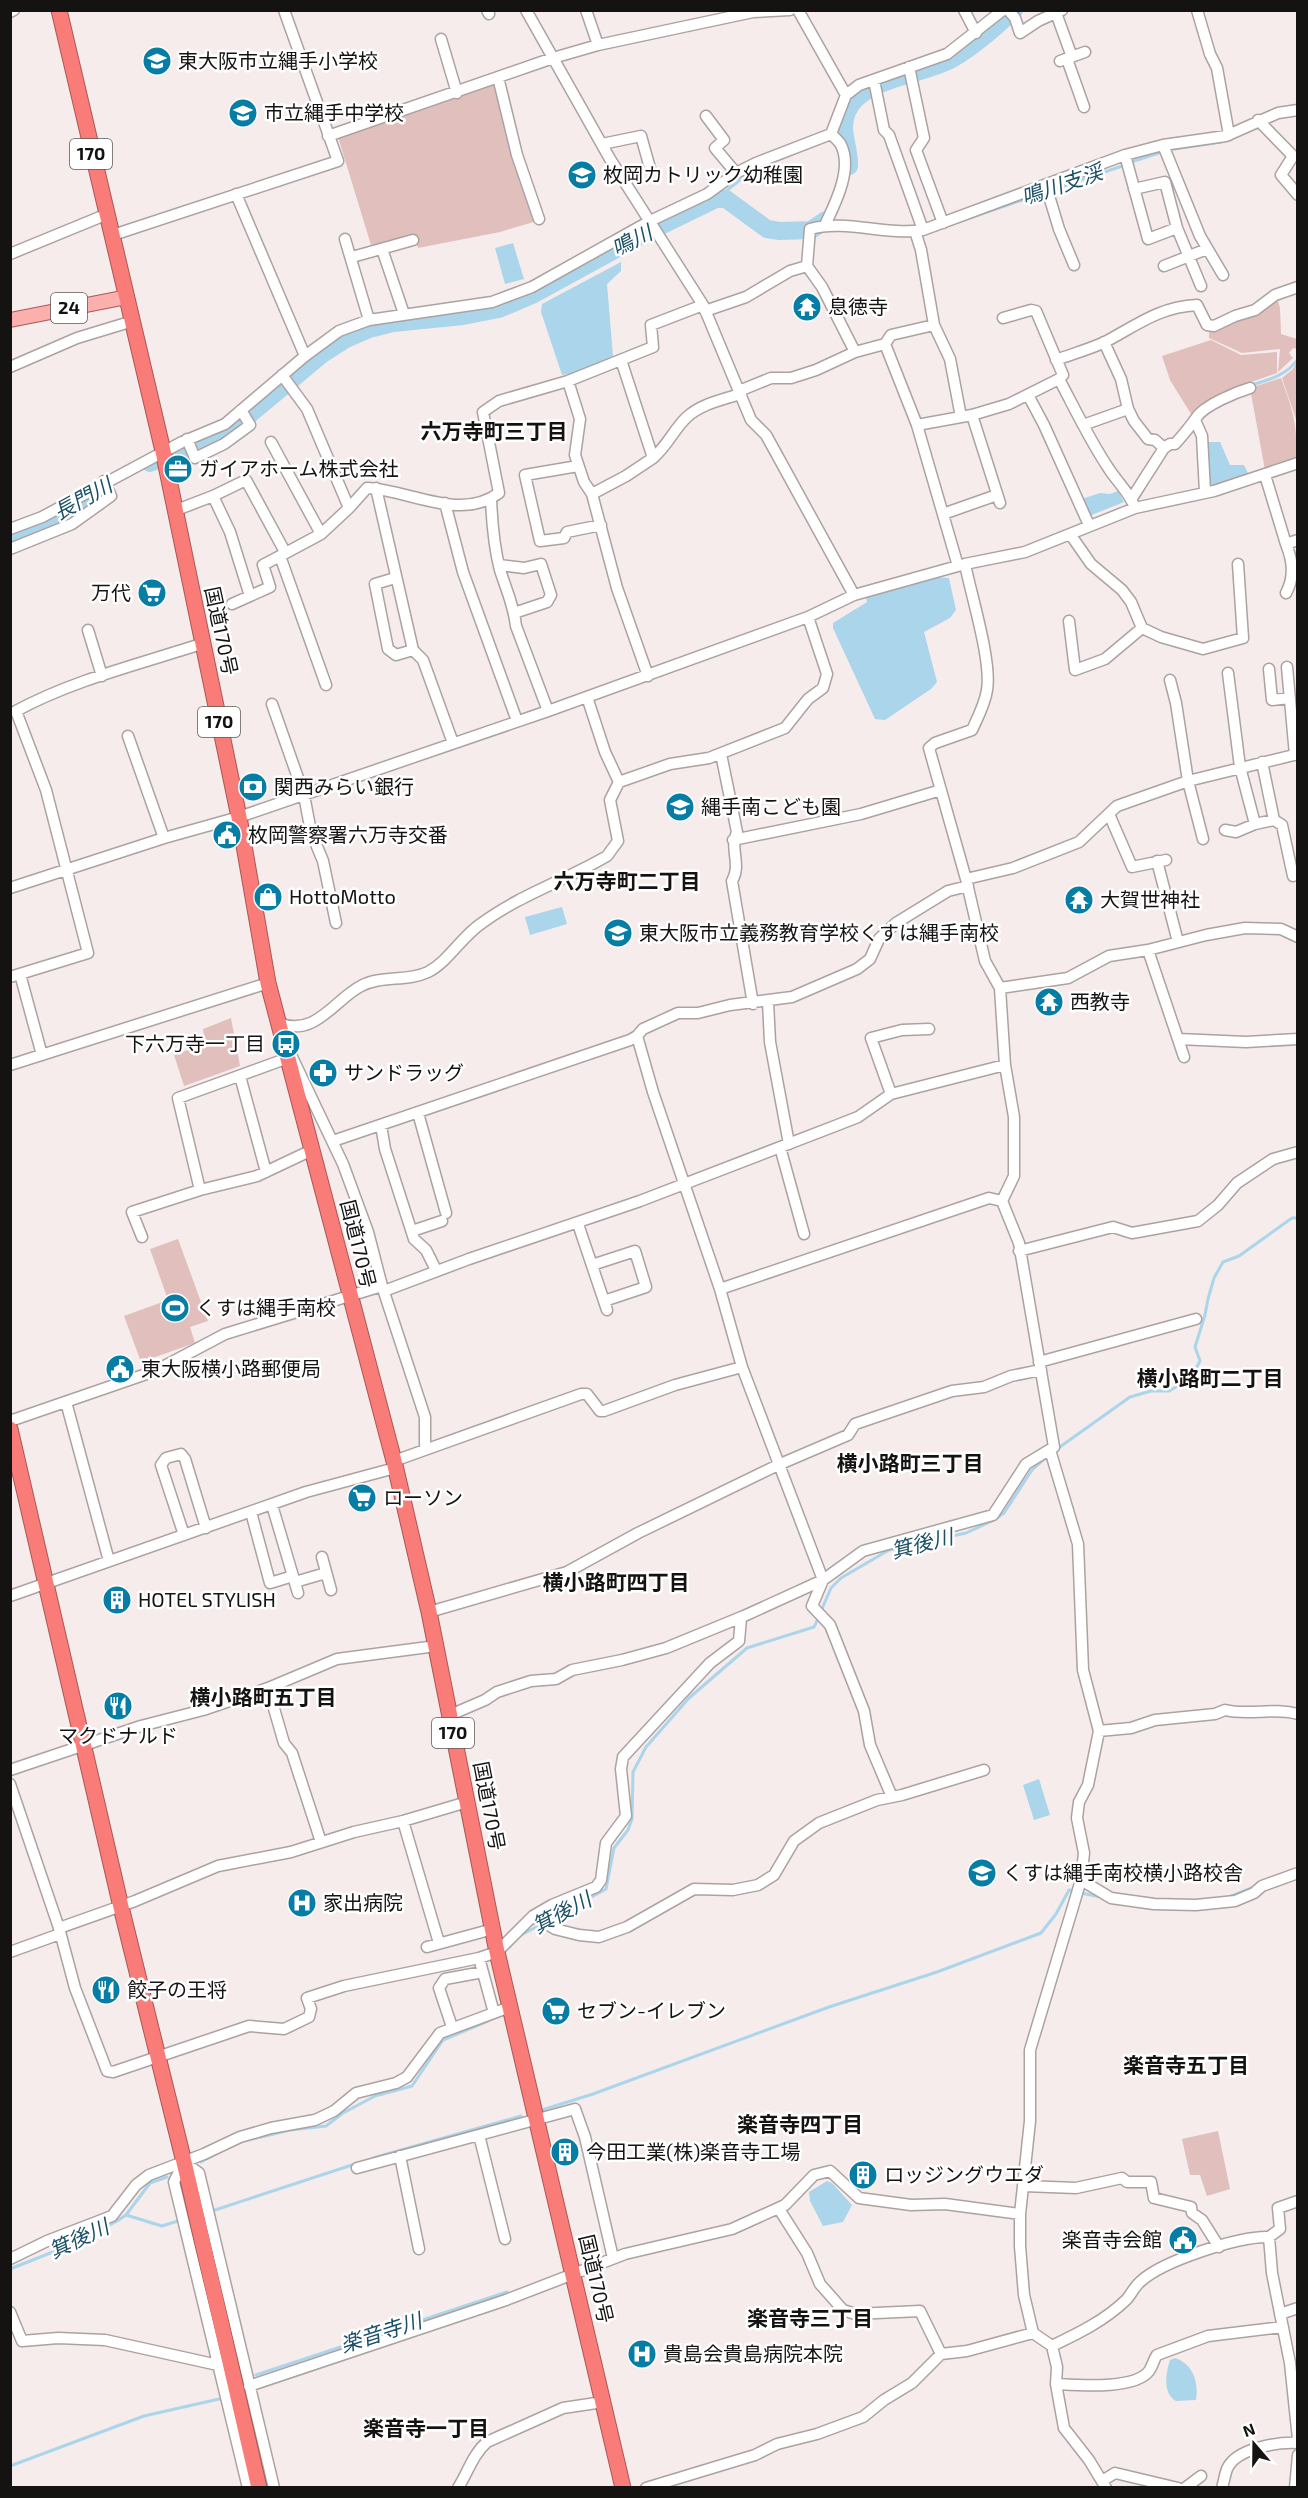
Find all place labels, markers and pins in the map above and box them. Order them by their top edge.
school or university icon: 東大阪市立縄手小学校 [141,45,173,77]
place label: 東大阪市立縄手小学校 [178,48,378,72]
school or university icon: 市立縄手中学校 [227,97,259,129]
place label: 市立縄手中学校 [264,100,404,124]
school or university icon: 枚岡カトリック幼稚園 [566,159,598,191]
place label: 枚岡カトリック幼稚園 [603,162,803,186]
temple icon: 息徳寺 [791,291,823,323]
place label: 息徳寺 [828,294,888,318]
office icon: ガイアホーム株式会社 [162,453,194,485]
place label: ガイアホーム株式会社 [199,456,398,480]
supermarket icon: 万代 [136,577,168,609]
place label: 万代 [91,580,131,604]
bank icon: 関西みらい銀行 [237,771,269,803]
place label: 関西みらい銀行 [274,774,414,798]
school or university icon: 縄手南こども園 [664,791,696,823]
place label: 縄手南こども園 [701,794,841,818]
public building icon: 枚岡警察署六万寺交番 [211,819,243,851]
place label: 枚岡警察署六万寺交番 [248,822,448,846]
shop icon: HottoMotto [252,881,284,913]
place label: HottoMotto [289,884,396,908]
temple icon: 大賀世神社 [1063,884,1095,916]
place label: 大賀世神社 [1100,887,1200,911]
school or university icon: 東大阪市立義務教育学校くすは縄手南校 [602,917,634,949]
place label: 東大阪市立義務教育学校くすは縄手南校 [639,920,999,944]
temple icon: 西教寺 [1033,986,1065,1018]
place label: 西教寺 [1070,989,1130,1013]
bus stop icon: 下六万寺一丁目 [270,1028,302,1060]
place label: 下六万寺一丁目 [125,1031,265,1055]
pharmacy icon: サンドラッグ [307,1057,339,1089]
place label: サンドラッグ [344,1060,464,1084]
sports icon: くすは縄手南校 [159,1292,191,1324]
place label: くすは縄手南校 [196,1295,336,1319]
public building icon: 東大阪横小路郵便局 [104,1353,136,1385]
place label: 東大阪横小路郵便局 [141,1356,321,1380]
supermarket icon: ローソン [346,1482,378,1514]
place label: ローソン [383,1485,463,1509]
building icon: HOTEL STYLISH [101,1584,133,1616]
place label: HOTEL STYLISH [138,1587,276,1611]
restaurant icon: マクドナルド [102,1690,134,1722]
place label: マクドナルド [58,1723,178,1747]
school or university icon: くすは縄手南校横小路校舎 [966,1857,998,1889]
place label: くすは縄手南校横小路校舎 [1003,1860,1243,1884]
hospital icon: 家出病院 [286,1887,318,1919]
place label: 家出病院 [323,1890,403,1914]
restaurant icon: 餃子の王将 [90,1974,122,2006]
place label: 餃子の王将 [127,1977,227,2001]
supermarket icon: セブン-イレブン [540,1995,572,2027]
place label: セブン-イレブン [577,1998,726,2022]
building icon: 今田工業(株)楽音寺工場 [549,2136,581,2168]
place label: 今田工業(株)楽音寺工場 [586,2139,800,2163]
building icon: ロッジングウエダ [847,2159,879,2191]
place label: ロッジングウエダ [884,2162,1044,2186]
public building icon: 楽音寺会館 [1167,2224,1199,2256]
place label: 楽音寺会館 [1062,2227,1162,2251]
hospital icon: 貴島会貴島病院本院 [626,2338,658,2370]
place label: 貴島会貴島病院本院 [663,2341,843,2365]

